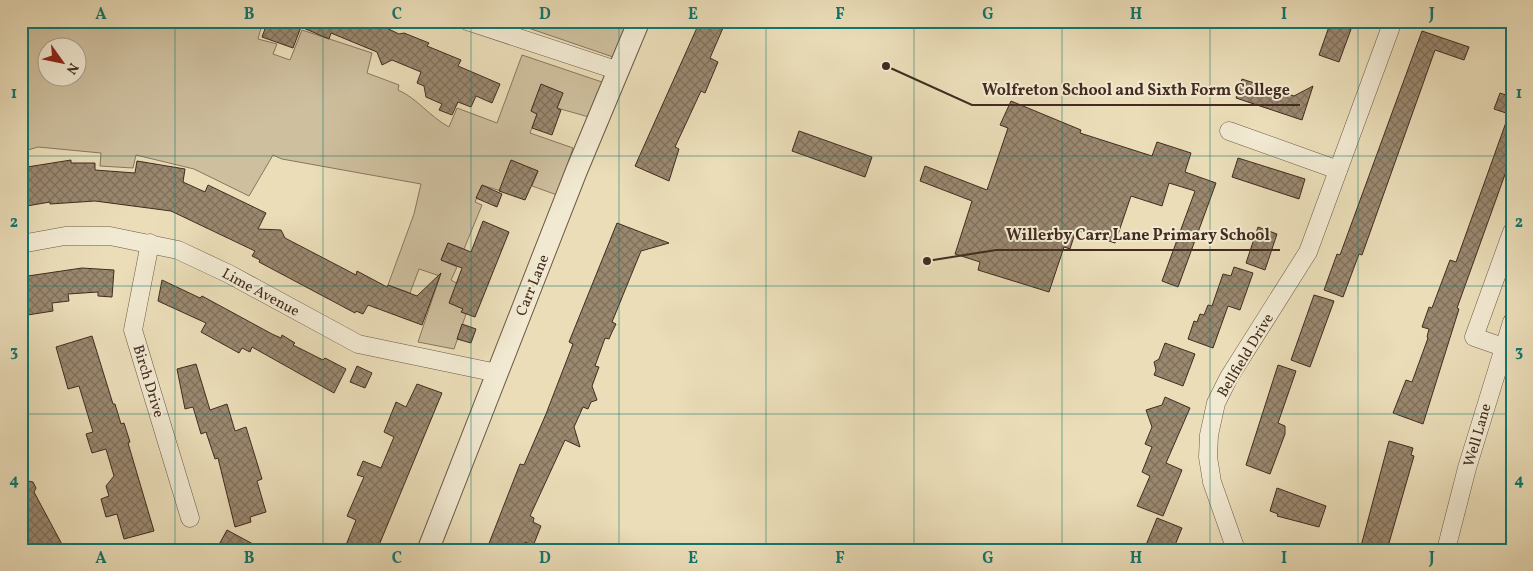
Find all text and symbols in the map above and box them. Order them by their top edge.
text: A [95,4,107,26]
text: B [244,4,255,26]
text: C [392,4,402,26]
text: D [539,4,551,26]
text: E [688,4,698,26]
text: F [835,4,845,26]
text: G [982,4,994,26]
text: H [1130,4,1142,26]
text: I [1281,4,1287,26]
text: J [1428,4,1435,26]
north arrow [38,38,88,88]
text: N [61,59,82,78]
callout: Wolfreton School and Sixth Form College [972,74,1300,105]
text: Wolfreton School and Sixth Form College [982,80,1290,102]
text: 1 [11,83,17,105]
text: 1 [1516,83,1522,105]
text: 2 [10,212,18,234]
text: 2 [1515,212,1523,234]
callout: Willerby Carr Lane Primary School [996,219,1280,250]
text: Willerby Carr Lane Primary School [1006,225,1270,247]
street label: Carr Lane [512,252,555,320]
street label: Lime Avenue [218,264,303,323]
street label: Bellfield Drive [1213,310,1280,402]
text: 3 [10,341,18,363]
text: 3 [1515,341,1523,363]
street label: Birch Drive [127,342,169,420]
street label: Well Lane [1459,401,1497,469]
text: 4 [9,470,19,492]
text: 4 [1514,470,1524,492]
text: A [95,548,107,570]
text: B [244,548,255,570]
text: C [392,548,402,570]
text: D [539,548,551,570]
text: E [688,548,698,570]
text: F [835,548,845,570]
text: G [982,548,994,570]
text: H [1130,548,1142,570]
text: I [1281,548,1287,570]
text: J [1428,548,1435,570]

